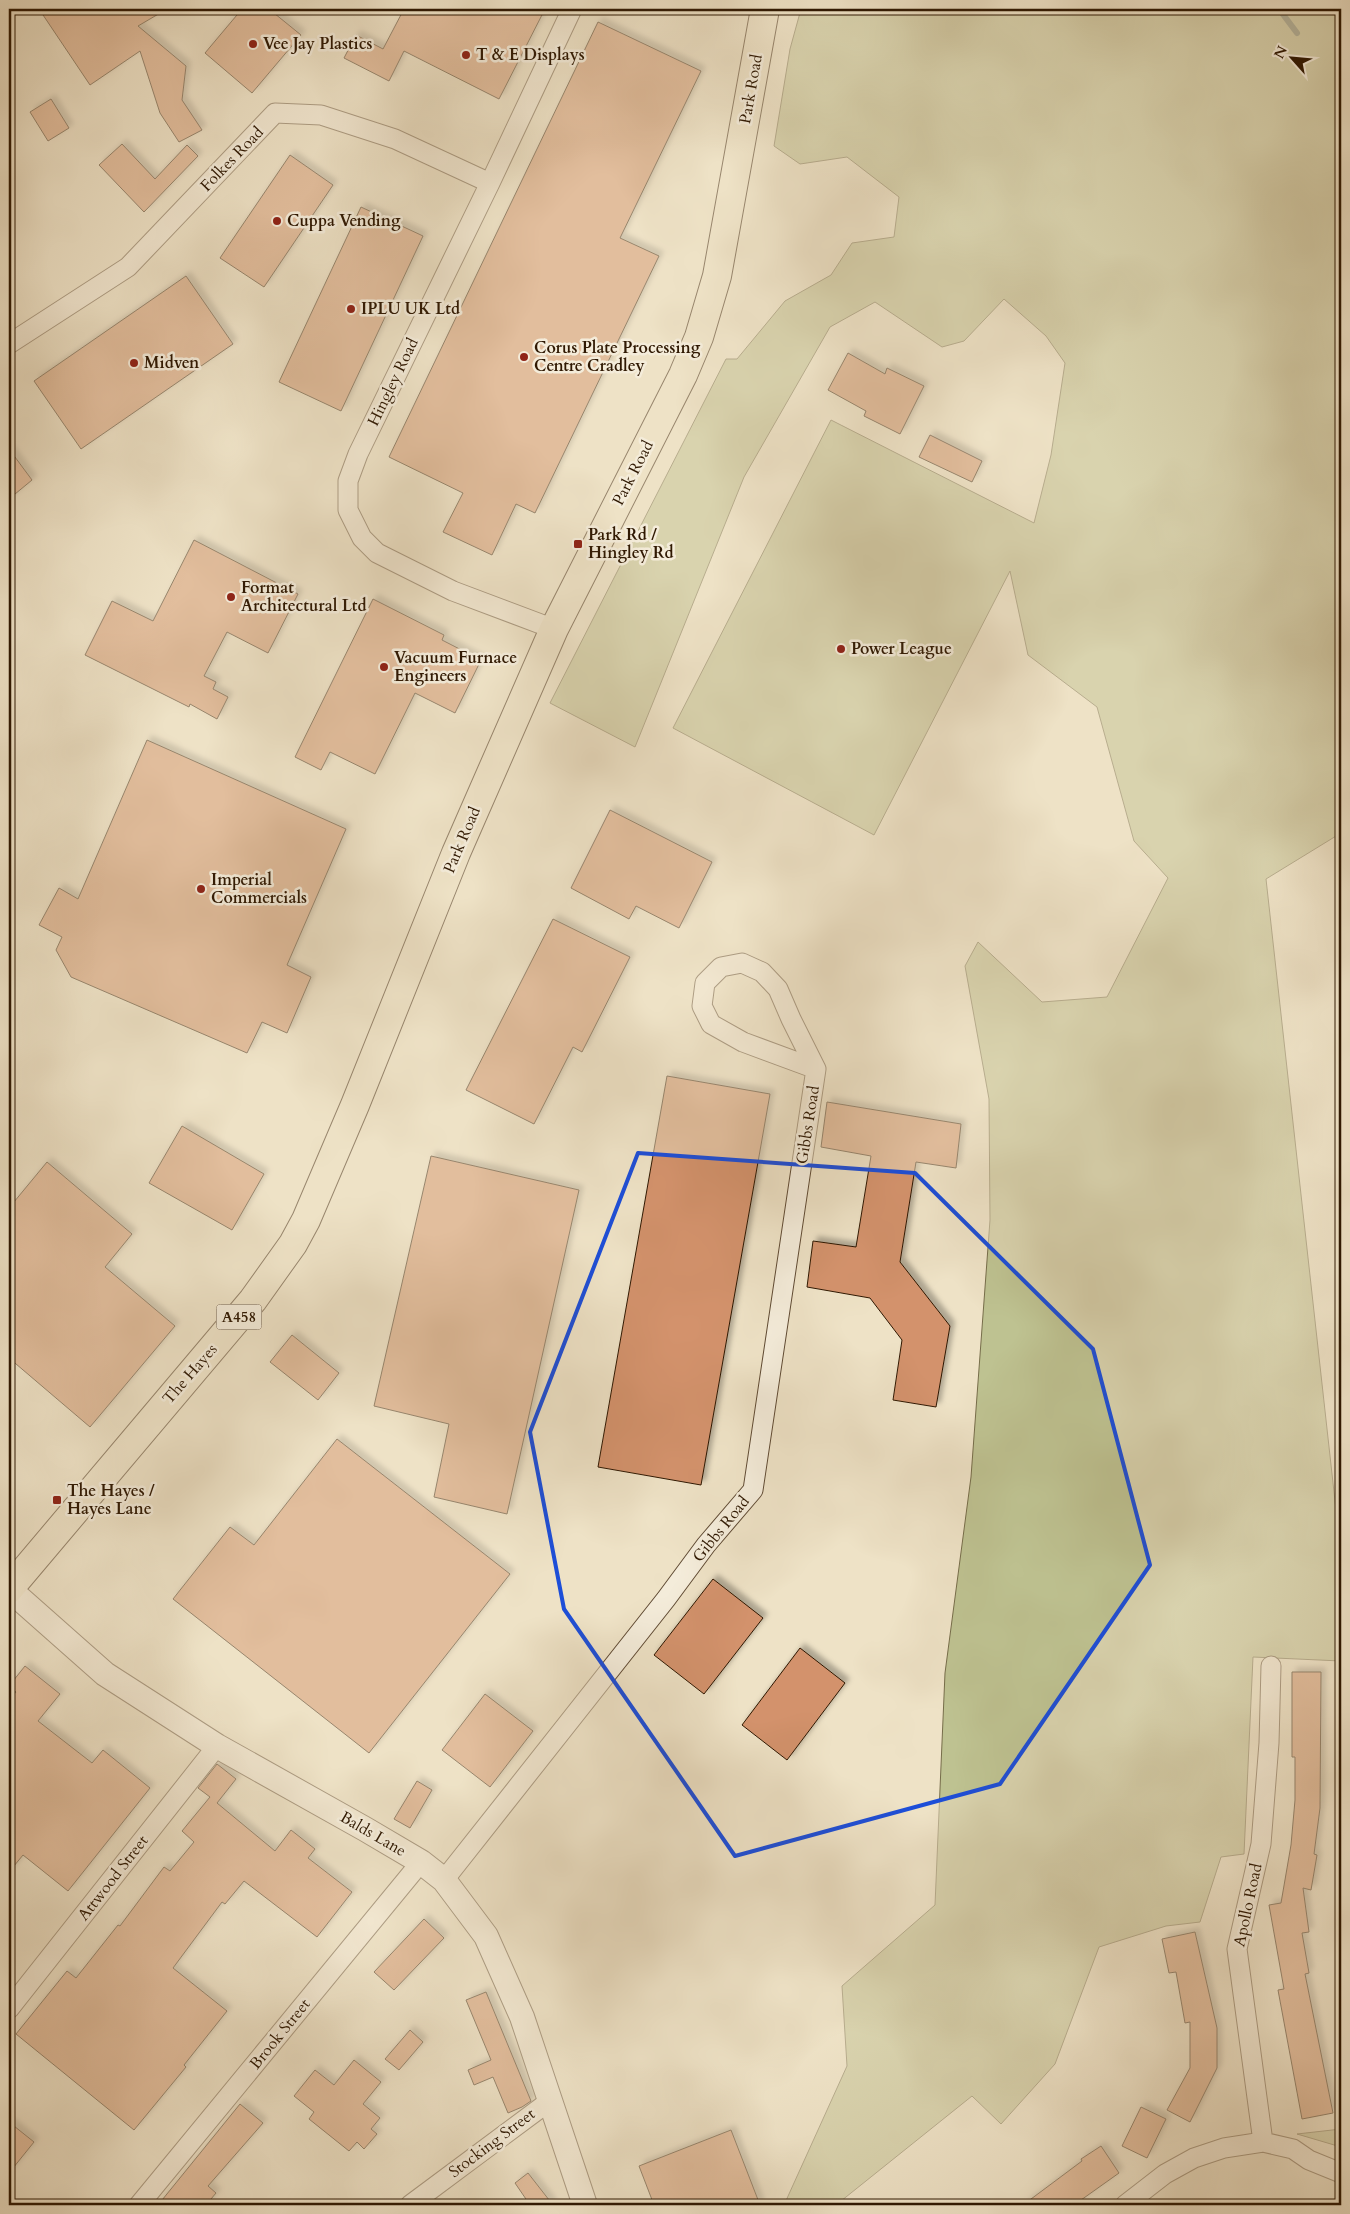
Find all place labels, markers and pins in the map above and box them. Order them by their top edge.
place label: Vee Jay Plastics [263,33,372,55]
marker: Vee Jay Plastics [247,38,259,50]
place label: T & E Displays [476,44,585,66]
marker: T & E Displays [460,49,472,61]
place label: Cuppa Vending [287,210,401,232]
marker: Cuppa Vending [271,215,283,227]
place label: IPLU UK Ltd [361,298,460,320]
marker: IPLU UK Ltd [345,303,357,315]
place label: Corus Plate Processing Centre Cradley [534,337,701,377]
marker: Corus Plate Processing Centre Cradley [518,351,530,363]
place label: Midven [144,352,200,374]
marker: Midven [128,357,140,369]
place label: Park Rd / Hingley Rd [588,524,674,564]
marker: Park Rd / Hingley Rd [572,538,584,550]
place label: Format Architectural Ltd [241,577,367,617]
marker: Format Architectural Ltd [225,591,237,603]
place label: Power League [851,638,952,660]
marker: Power League [835,643,847,655]
place label: Vacuum Furnace Engineers [394,647,517,687]
marker: Vacuum Furnace Engineers [378,661,390,673]
place label: Imperial Commercials [211,869,307,909]
marker: Imperial Commercials [195,883,207,895]
place label: The Hayes / Hayes Lane [67,1480,155,1520]
marker: The Hayes / Hayes Lane [51,1494,63,1506]

